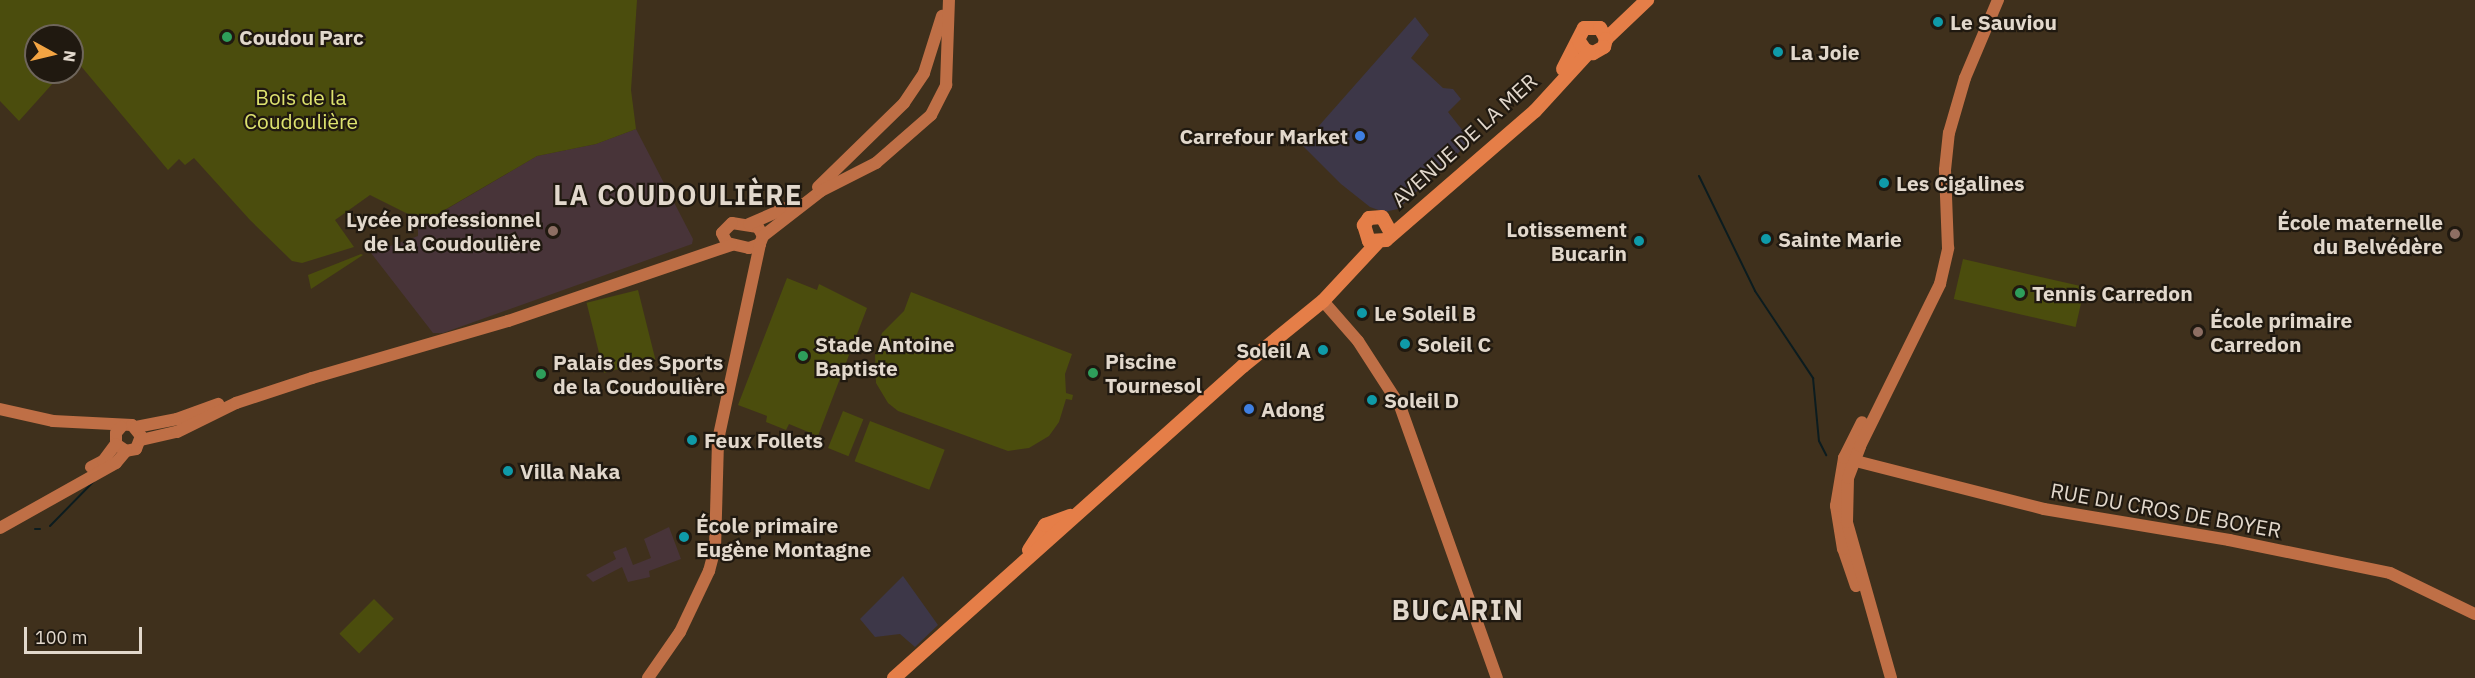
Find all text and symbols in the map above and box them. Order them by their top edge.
place label: Le Sauviou [1950,9,2057,35]
marker: Le Sauviou [1931,15,1945,29]
north arrow [24,24,84,84]
place label: Coudou Parc [239,24,364,50]
marker: Coudou Parc [220,30,234,44]
place label: La Joie [1790,39,1860,65]
marker: La Joie [1771,45,1785,59]
text: N [59,49,81,63]
street label: AVENUE DE LA MER [1386,68,1542,212]
park label: Bois de la Coudoulière [244,84,358,134]
place label: Carrefour Market [1179,123,1348,149]
marker: Carrefour Market [1353,129,1367,143]
place label: Les Cigalines [1896,170,2025,196]
marker: Les Cigalines [1877,176,1891,190]
district label: LA COUDOULIÈRE [553,179,803,211]
place label: Lycée professionnel de La Coudoulière [346,206,541,256]
place label: École maternelle du Belvédère [2277,209,2443,259]
place label: Lotissement Bucarin [1506,216,1627,266]
marker: Lycée professionnel de La Coudoulière [546,224,560,238]
place label: Sainte Marie [1778,226,1902,252]
marker: École maternelle du Belvédère [2448,227,2462,241]
marker: Sainte Marie [1759,232,1773,246]
marker: Lotissement Bucarin [1632,234,1646,248]
place label: Tennis Carredon [2032,280,2193,306]
marker: Tennis Carredon [2013,286,2027,300]
place label: Le Soleil B [1374,300,1476,326]
marker: Le Soleil B [1355,306,1369,320]
place label: École primaire Carredon [2210,307,2352,357]
marker: École primaire Carredon [2191,325,2205,339]
place label: Stade Antoine Baptiste [815,331,955,381]
place label: Soleil C [1417,331,1491,357]
place label: Soleil A [1236,337,1311,363]
marker: Soleil C [1398,337,1412,351]
marker: Soleil A [1316,343,1330,357]
place label: Piscine Tournesol [1105,348,1202,398]
place label: Palais des Sports de la Coudoulière [553,349,725,399]
marker: Stade Antoine Baptiste [796,349,810,363]
marker: Piscine Tournesol [1086,366,1100,380]
marker: Palais des Sports de la Coudoulière [534,367,548,381]
place label: Soleil D [1384,387,1459,413]
marker: Soleil D [1365,393,1379,407]
place label: Adong [1261,396,1324,422]
marker: Adong [1242,402,1256,416]
place label: Feux Follets [704,427,823,453]
marker: Feux Follets [685,433,699,447]
place label: Villa Naka [520,458,620,484]
marker: Villa Naka [501,464,515,478]
street label: RUE DU CROS DE BOYER [2049,477,2283,543]
place label: École primaire Eugène Montagne [696,512,871,562]
marker: École primaire Eugène Montagne [677,530,691,544]
district label: BUCARIN [1392,594,1524,626]
scale bar [27,615,146,653]
text: 100 m [35,626,87,649]

